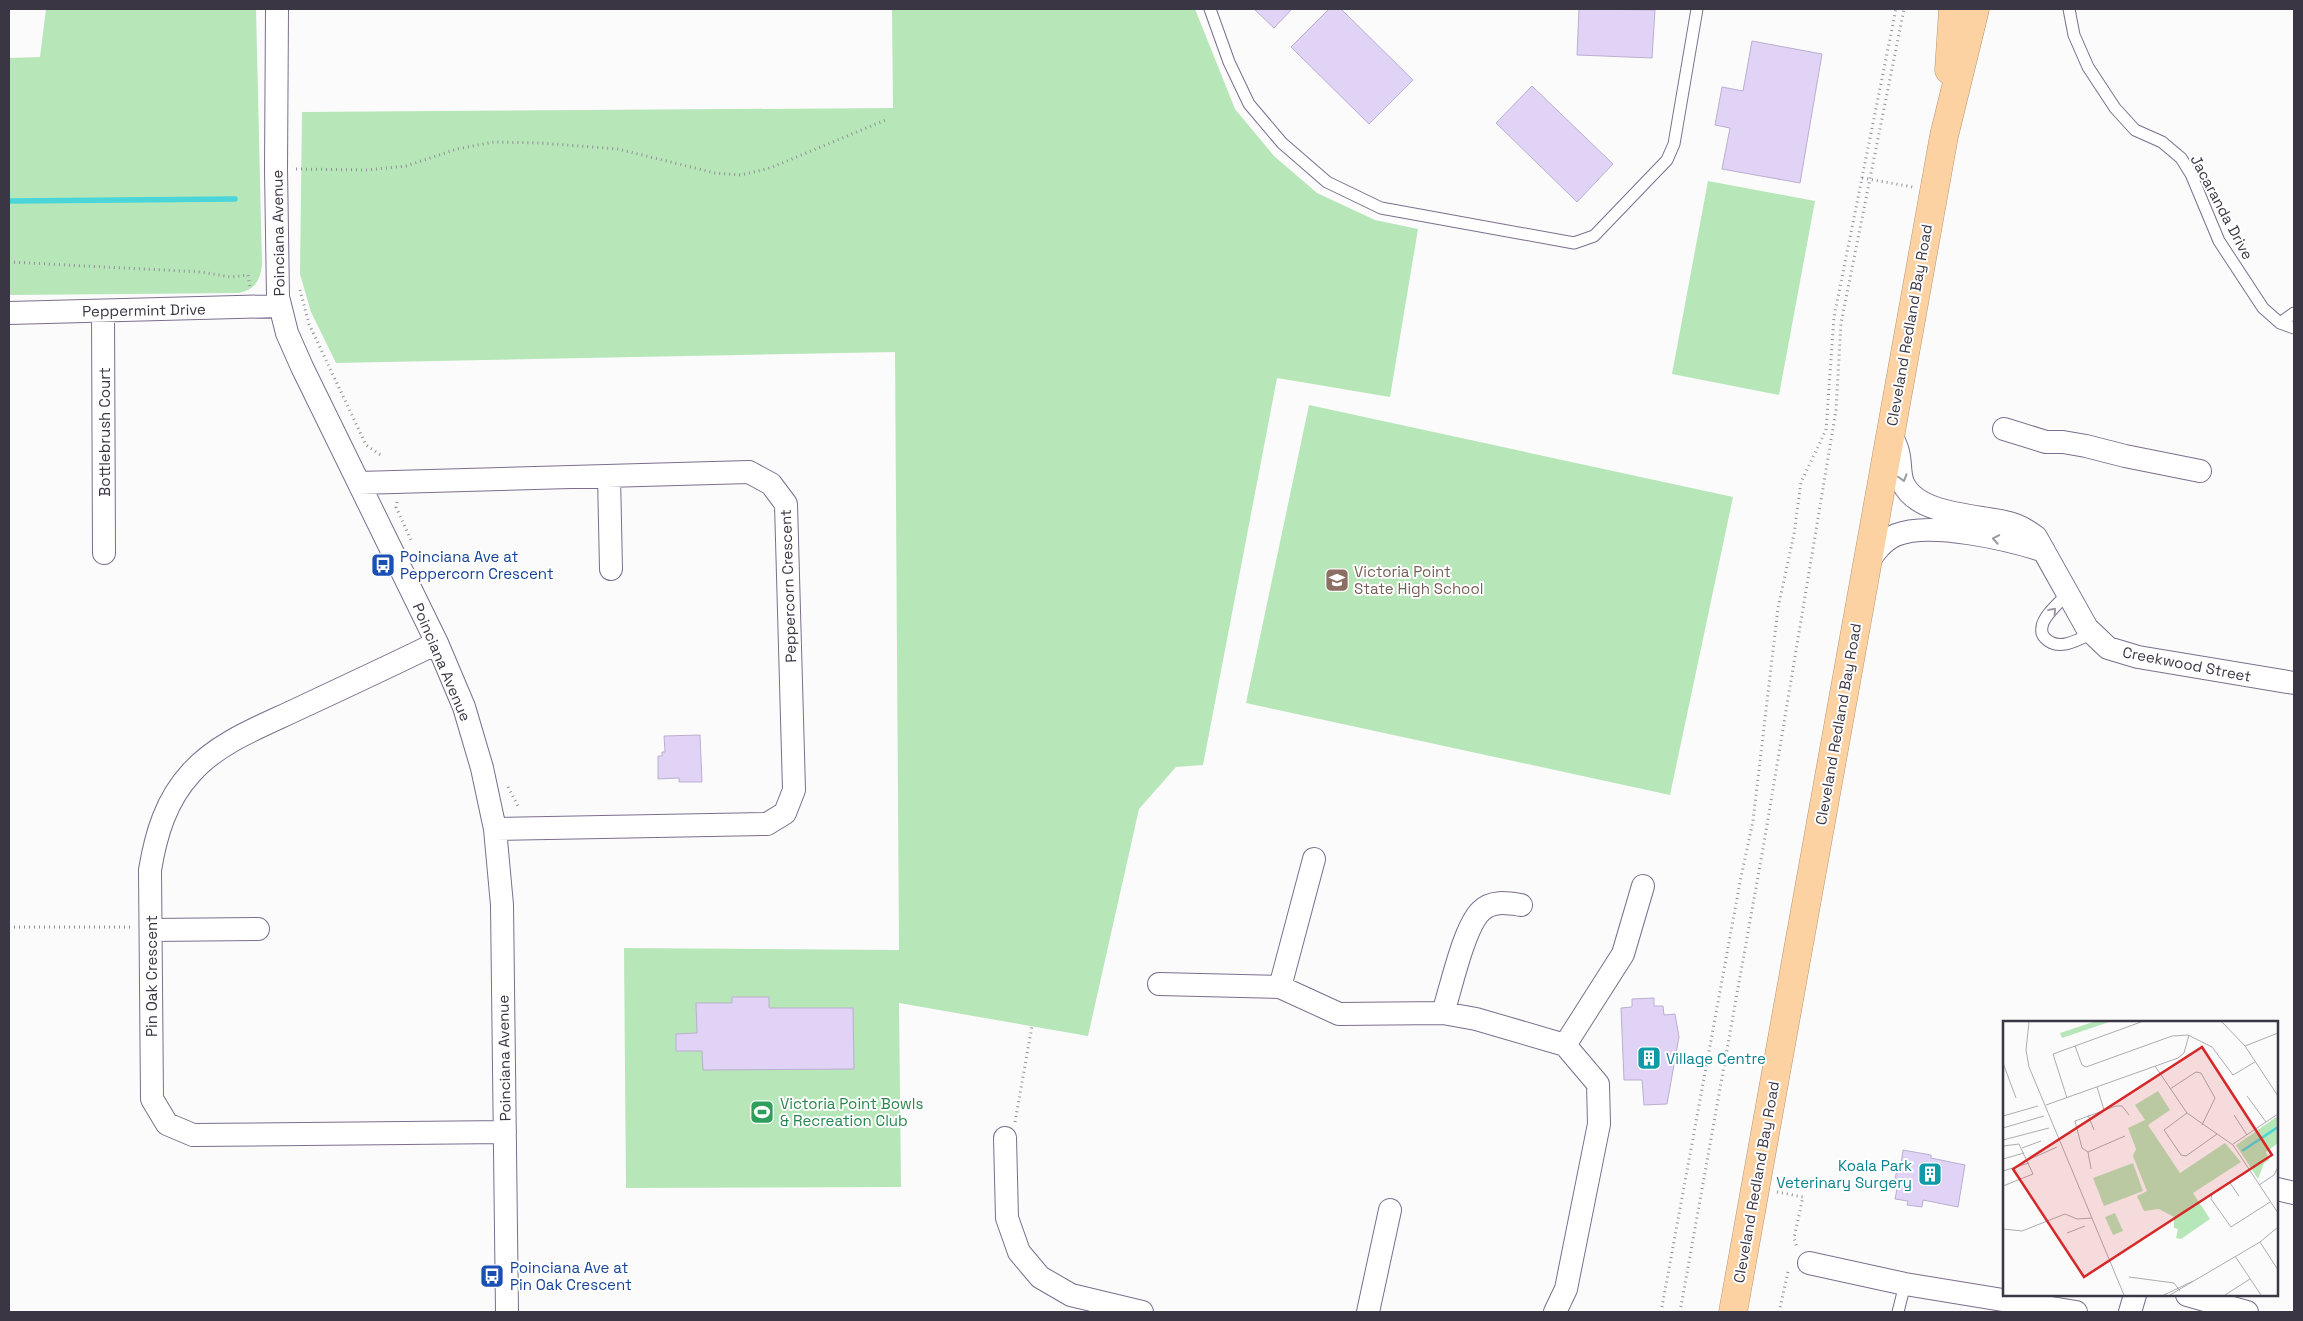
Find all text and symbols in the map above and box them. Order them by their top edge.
street label: Jacaranda Drive [2186,151,2258,263]
street label: Poinciana Avenue [267,169,289,296]
street label: Cleveland Redland Bay Road [1882,223,1936,427]
street label: Peppermint Drive [82,299,206,321]
street label: Bottlebrush Court [95,367,114,497]
one-way arrow [1897,473,1907,481]
street label: Peppercorn Crescent [776,509,800,663]
one-way arrow [1992,535,2001,545]
place label: Poinciana Ave at Peppercorn Crescent [400,547,554,583]
bus stop icon: Poinciana Ave at Peppercorn Crescent [370,552,396,578]
place label: Victoria Point State High School [1354,562,1483,598]
school or university icon: Victoria Point State High School [1324,567,1350,593]
street label: Poinciana Avenue [409,600,476,724]
one-way arrow [2047,607,2056,616]
street label: Cleveland Redland Bay Road [1811,622,1865,826]
street label: Creekwood Street [2121,642,2253,686]
street label: Pin Oak Crescent [142,915,161,1037]
street label: Poinciana Avenue [493,994,515,1121]
inset map [2003,1021,2278,1296]
building icon: Village Centre [1636,1045,1662,1071]
place label: Village Centre [1666,1049,1766,1068]
street label: Cleveland Redland Bay Road [1729,1080,1783,1284]
place label: Victoria Point Bowls & Recreation Club [780,1094,924,1130]
sports icon: Victoria Point Bowls & Recreation Club [749,1099,775,1125]
place label: Koala Park Veterinary Surgery [1776,1156,1912,1192]
building icon: Koala Park Veterinary Surgery [1917,1161,1943,1187]
place label: Poinciana Ave at Pin Oak Crescent [510,1258,632,1294]
bus stop icon: Poinciana Ave at Pin Oak Crescent [479,1263,505,1289]

